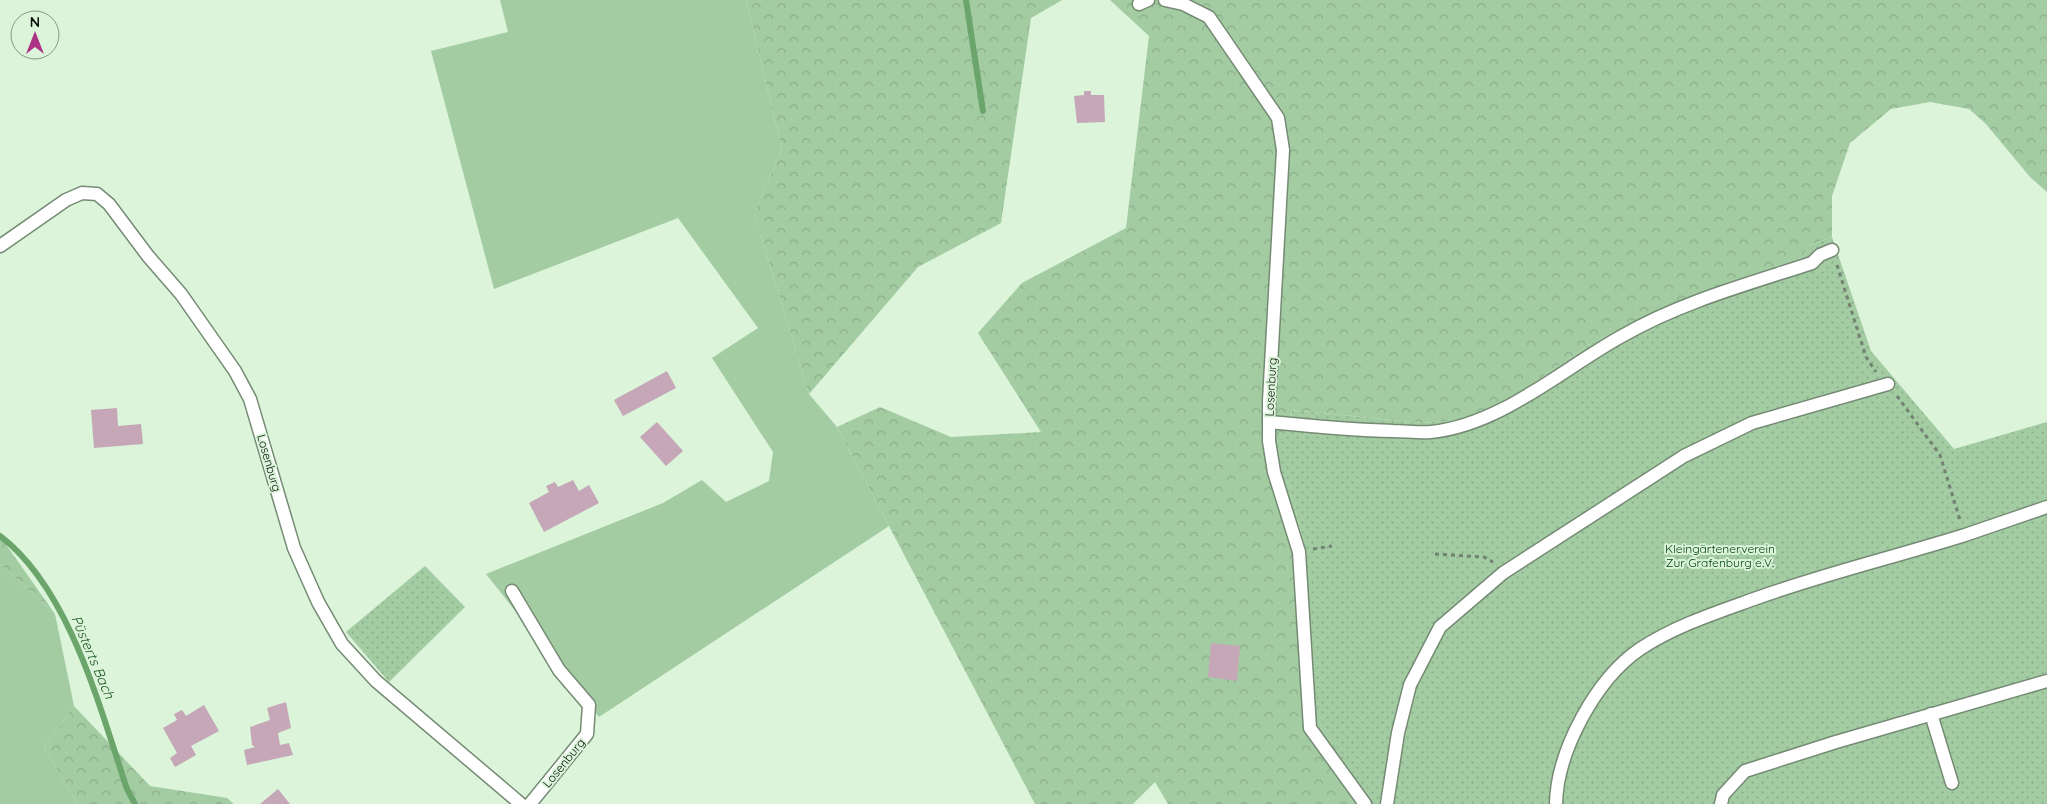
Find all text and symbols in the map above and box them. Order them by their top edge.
north arrow [10,10,60,60]
text: N [30,13,40,31]
street label: Losenburg [1261,357,1280,417]
street label: Losenburg [254,432,285,493]
park label: Kleingärtenerverein Zur Grafenburg e.V. [1665,541,1775,570]
water label: Püsterts Bach [67,613,119,702]
street label: Losenburg [539,735,588,790]

